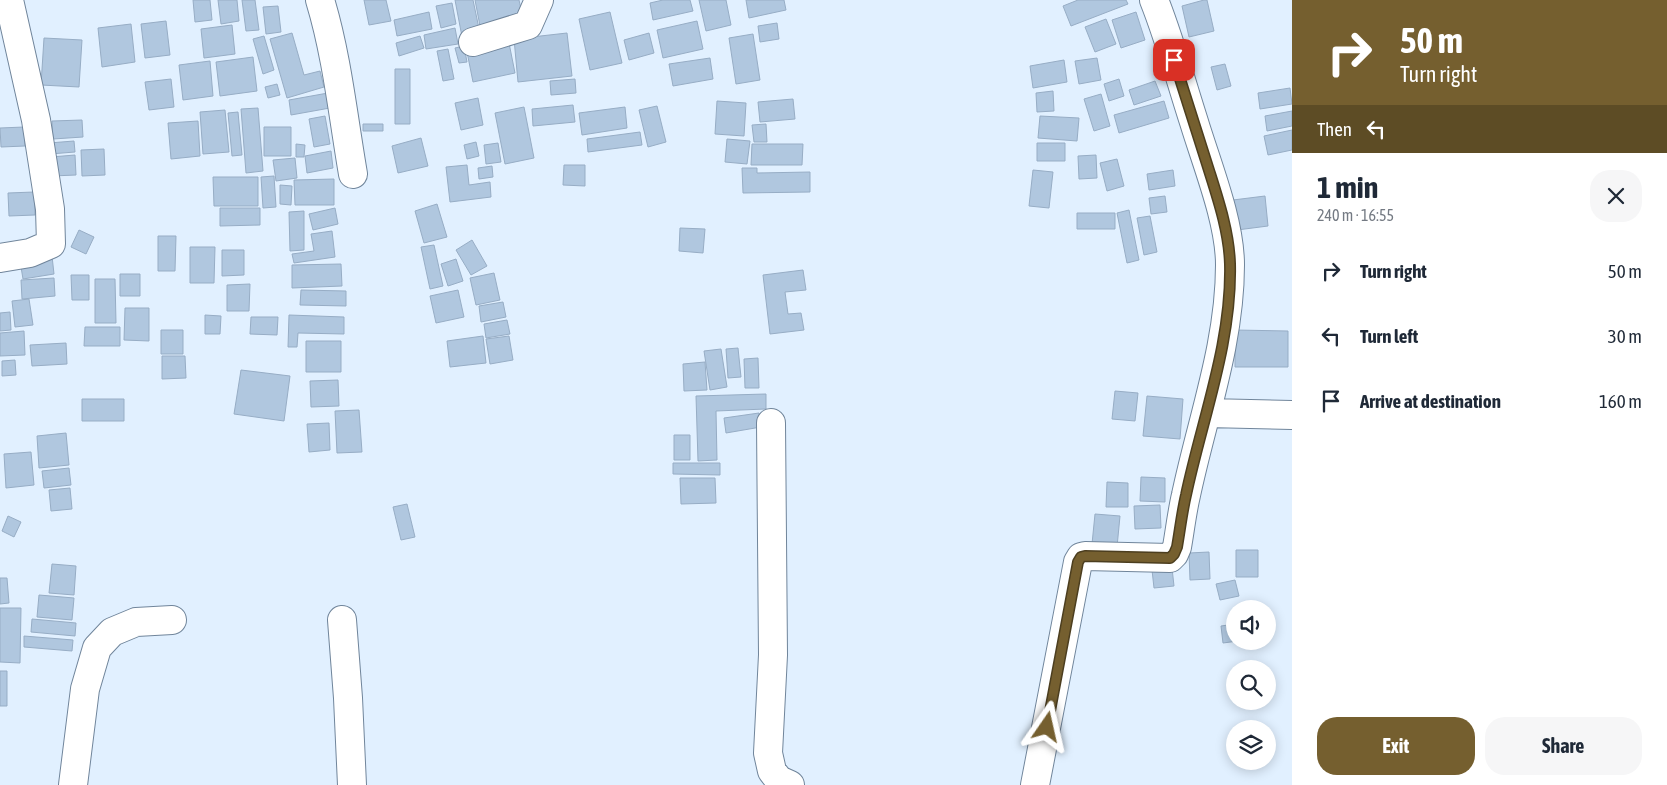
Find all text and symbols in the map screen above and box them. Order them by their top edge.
icon: right [1317,20,1382,85]
text: 50 m [1400,20,1463,60]
pin [1153,39,1195,81]
icon: arrive [1160,46,1188,74]
text: Turn right [1400,61,1477,87]
icon: left [1362,115,1390,143]
text: Then [1317,118,1352,140]
text: 1 min [1317,170,1378,204]
button: close [1590,170,1642,222]
text: 240 m · 16:55 [1317,206,1394,224]
icon: right [1317,257,1345,285]
text: Turn right [1360,260,1427,282]
text: 50 m [1608,260,1642,282]
icon: left [1317,322,1345,350]
text: Turn left [1360,325,1418,347]
text: 30 m [1608,325,1642,347]
icon: arrive [1317,387,1345,415]
text: Arrive at destination [1360,390,1501,412]
text: 160 m [1599,390,1642,412]
map controls [1226,600,1276,770]
button: sound [1226,600,1276,650]
button: search [1226,660,1276,710]
position arrow [1020,700,1072,752]
button: Exit [1317,717,1475,775]
button: Share [1485,717,1642,775]
button: layers [1226,720,1276,770]

